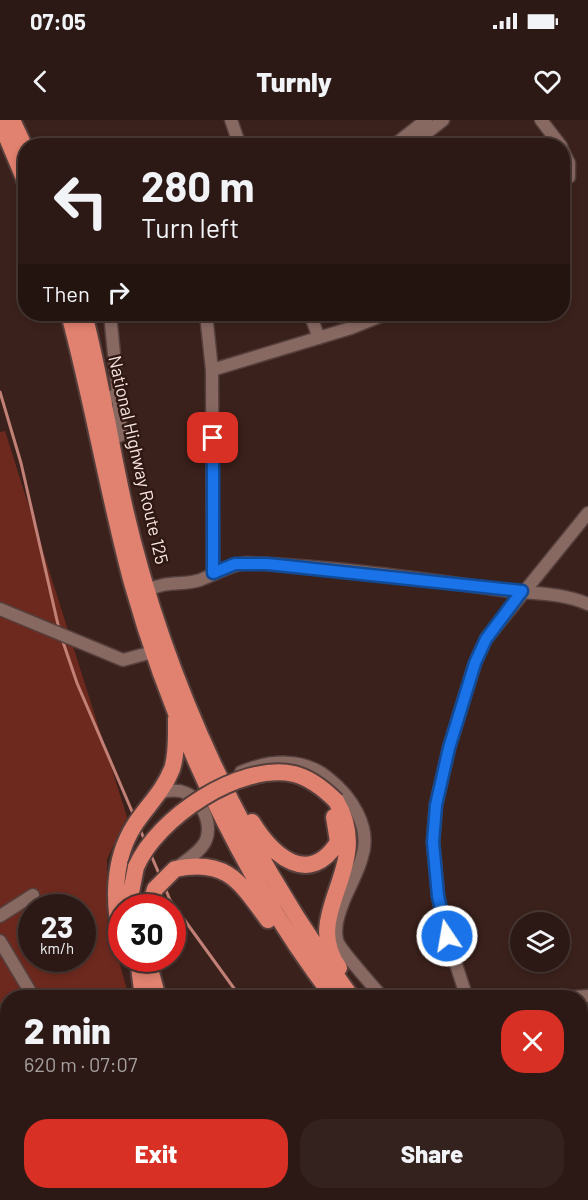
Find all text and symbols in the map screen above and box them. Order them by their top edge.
text: 07:05 [30,8,86,34]
icon: back [24,65,57,98]
text: Turnly [256,65,332,97]
icon: heart [531,65,564,98]
text: 280 m [141,160,255,210]
icon: left [42,162,120,240]
text: Turn left [141,211,239,243]
icon: right [102,276,135,309]
text: Then [42,280,90,306]
street label: National Highway Route 125 [104,353,174,566]
pin [187,412,238,463]
icon: arrive [196,421,229,454]
speed limit sign: 30 [108,894,186,972]
position arrow [415,904,479,968]
text: 23 [41,908,73,944]
map controls [510,912,570,972]
button: layers [510,912,570,972]
text: km/h [40,939,74,957]
text: 2 min [24,1008,111,1051]
button: close [501,1010,564,1073]
text: 620 m · 07:07 [24,1052,137,1076]
button: Exit [24,1119,288,1188]
button: Share [300,1119,564,1188]

